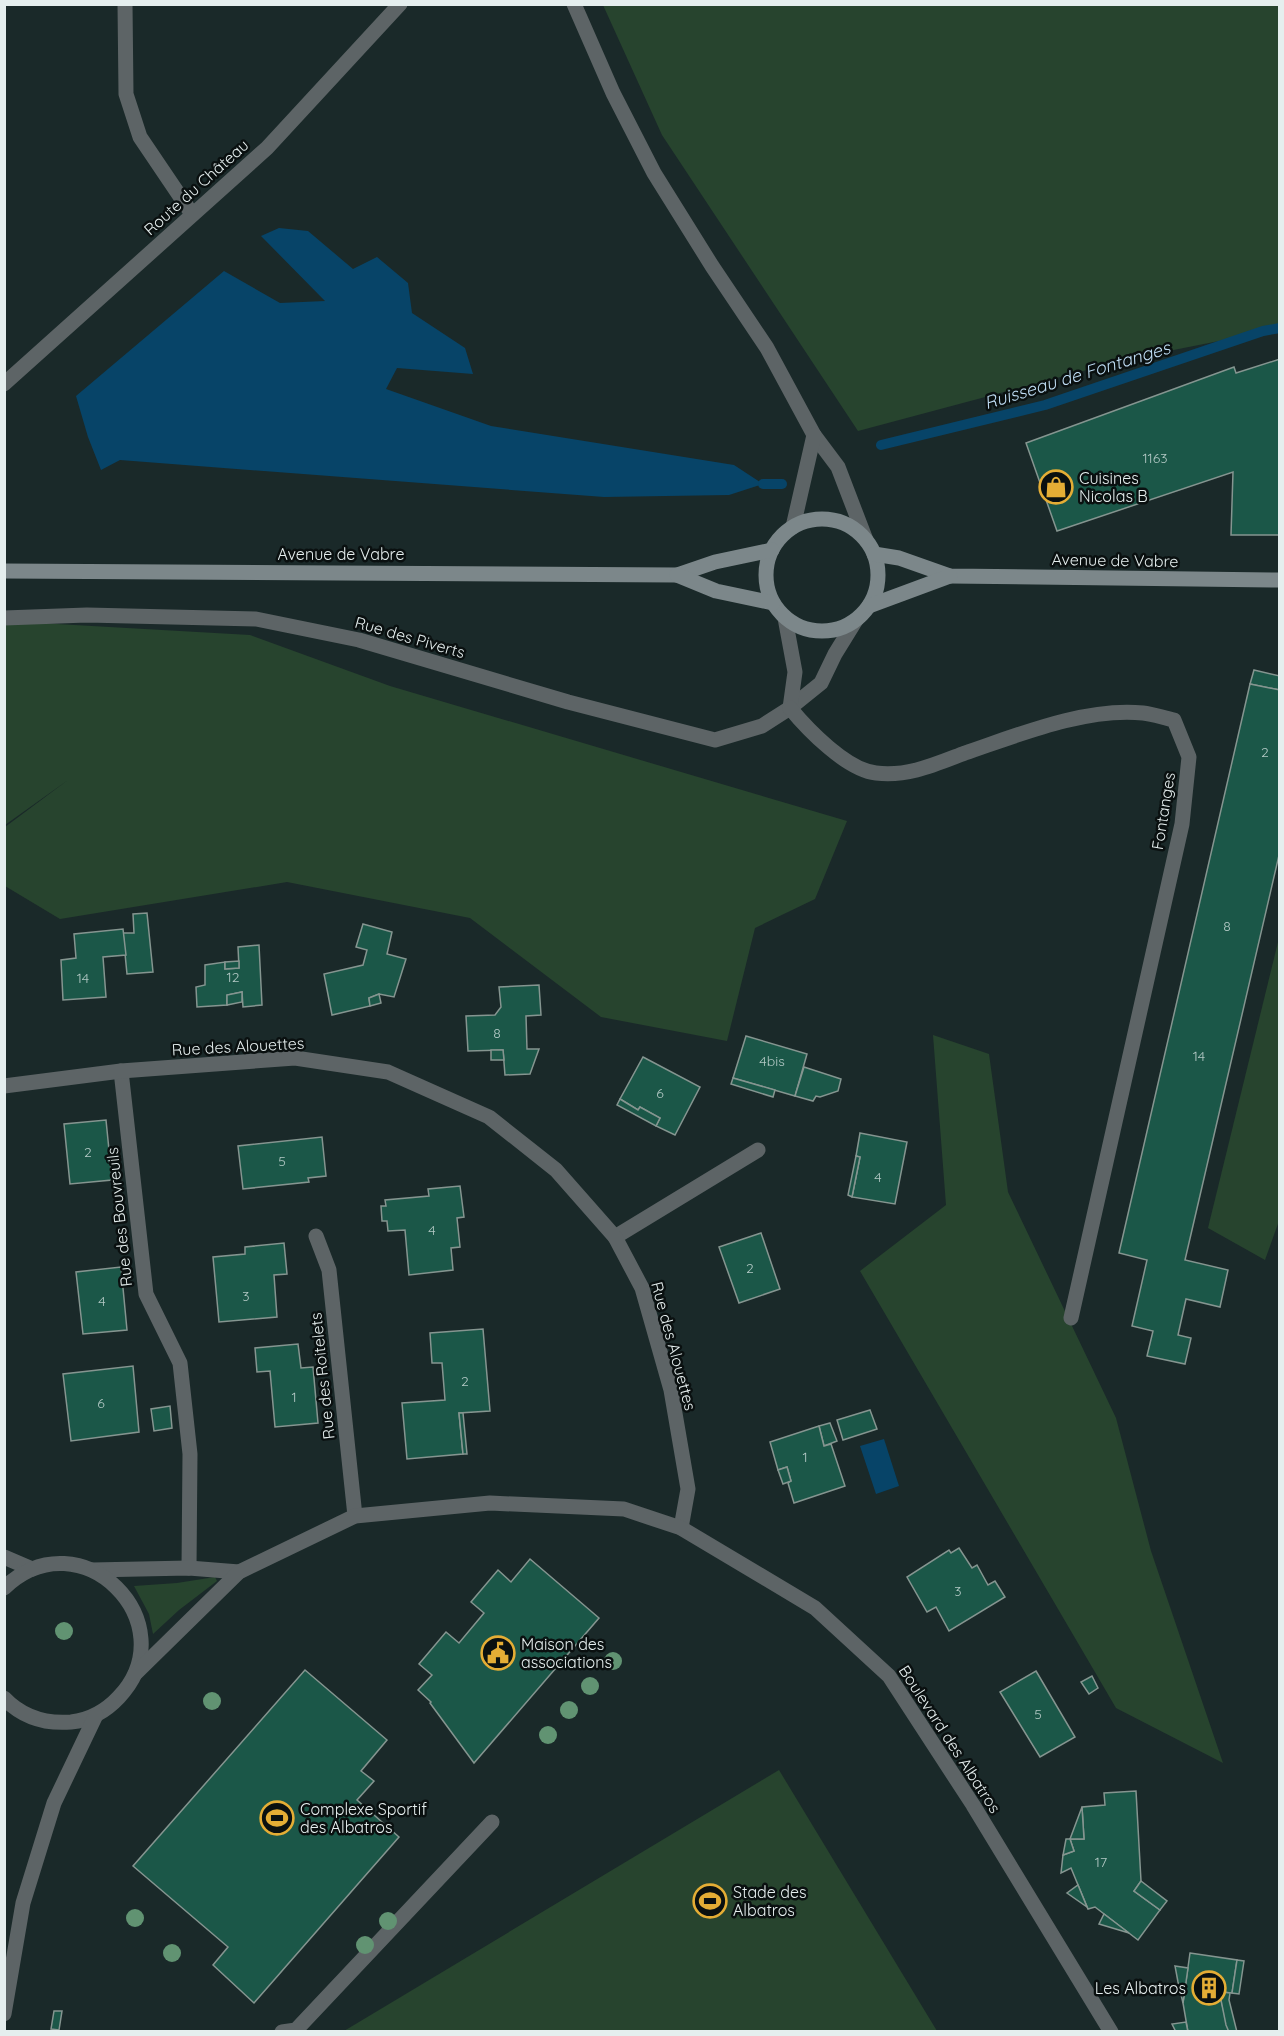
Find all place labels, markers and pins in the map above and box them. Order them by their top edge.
place label: Cuisines Nicolas B [1079,468,1148,506]
shop icon: Cuisines Nicolas B [1038,469,1074,505]
place label: Maison des associations [521,1634,612,1672]
public building icon: Maison des associations [480,1635,516,1671]
place label: Complexe Sportif des Albatros [300,1799,427,1837]
sports icon: Complexe Sportif des Albatros [259,1800,295,1836]
place label: Stade des Albatros [733,1882,806,1920]
sports icon: Stade des Albatros [692,1883,728,1919]
building icon: Les Albatros [1191,1970,1227,2006]
place label: Les Albatros [1095,1978,1186,1998]

